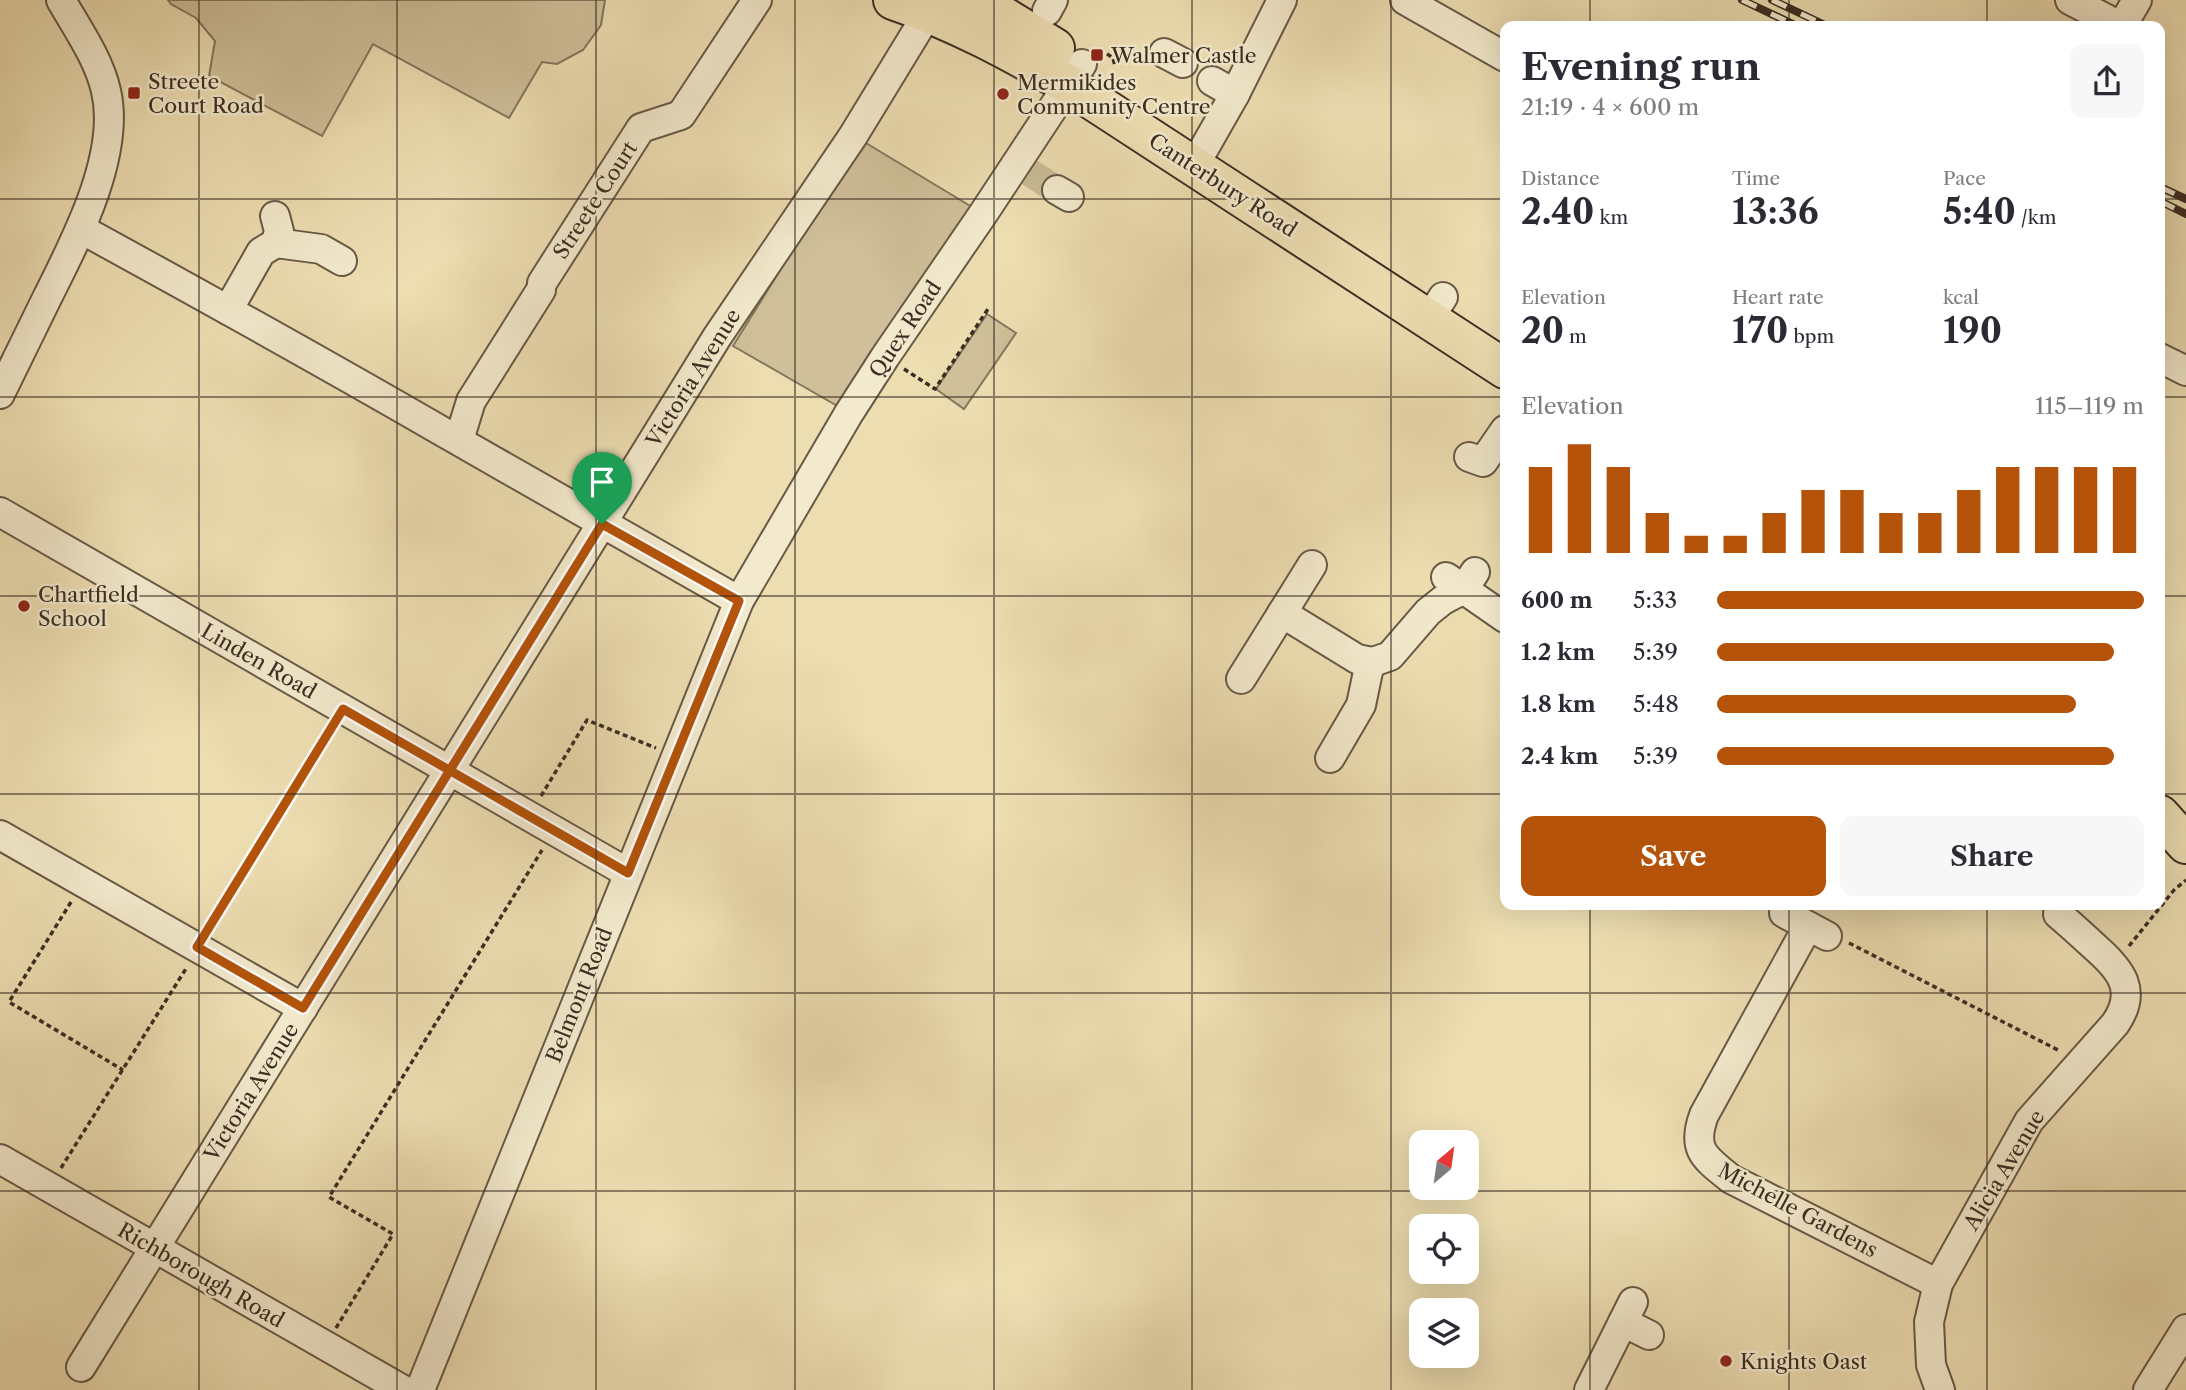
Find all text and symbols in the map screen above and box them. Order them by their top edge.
place label: Walmer Castle [1110,43,1257,68]
text: Evening run [1521,43,1761,90]
button: share [2070,44,2144,118]
marker: Walmer Castle [1089,47,1105,63]
place label: Streete Court Road [148,69,264,118]
place label: Mermikides Community Centre [1017,70,1211,119]
marker: Streete Court Road [126,85,142,101]
marker: Mermikides Community Centre [995,86,1011,102]
text: 21:19 · 4 × 600 m [1521,93,1699,121]
street label: Canterbury Road [1144,128,1302,242]
street label: Streete Court [548,136,643,263]
text: Distance [1521,167,1600,190]
text: Time [1732,167,1780,190]
text: Pace [1943,167,1986,190]
text: 2.40 [1521,190,1594,233]
text: 13:36 [1732,190,1819,233]
text: 5:40 [1943,190,2016,233]
text: km [1594,206,1628,229]
text: /km [2016,206,2056,229]
street label: Quex Road [864,276,946,382]
text: Elevation [1521,286,1606,309]
text: Heart rate [1732,286,1824,309]
text: kcal [1943,286,1979,309]
street label: Victoria Avenue [640,304,746,453]
text: 20 [1521,309,1564,352]
text: 170 [1732,309,1788,352]
text: 190 [1943,309,2002,352]
text: m [1564,325,1587,348]
text: bpm [1788,325,1834,348]
text: Elevation [1521,392,1624,420]
text: 115–119 m [2035,392,2144,420]
pin [572,452,632,524]
icon: arrive [583,463,621,501]
place label: Chartfield School [38,582,139,631]
text: 600 m [1521,586,1593,614]
text: 5:33 [1633,586,1677,614]
marker: Chartfield School [16,598,32,614]
street label: Linden Road [197,618,321,704]
text: 1.2 km [1521,638,1595,666]
text: 5:39 [1633,638,1678,666]
text: 1.8 km [1521,690,1596,718]
text: 5:48 [1633,690,1679,718]
text: 2.4 km [1521,742,1598,770]
text: 5:39 [1633,742,1678,770]
button: Save [1521,816,1826,896]
button: Share [1840,816,2144,896]
street label: Belmont Road [541,924,617,1066]
street label: Victoria Avenue [198,1018,304,1167]
street label: Alicia Avenue [1958,1105,2050,1236]
north arrow [1409,1130,1479,1200]
map controls [1409,1130,1479,1368]
street label: Michelle Gardens [1714,1157,1882,1263]
button: locate [1409,1214,1479,1284]
street label: Richborough Road [114,1217,289,1333]
button: layers [1409,1298,1479,1368]
place label: Knights Oast [1740,1349,1868,1374]
marker: Knights Oast [1718,1353,1734,1369]

